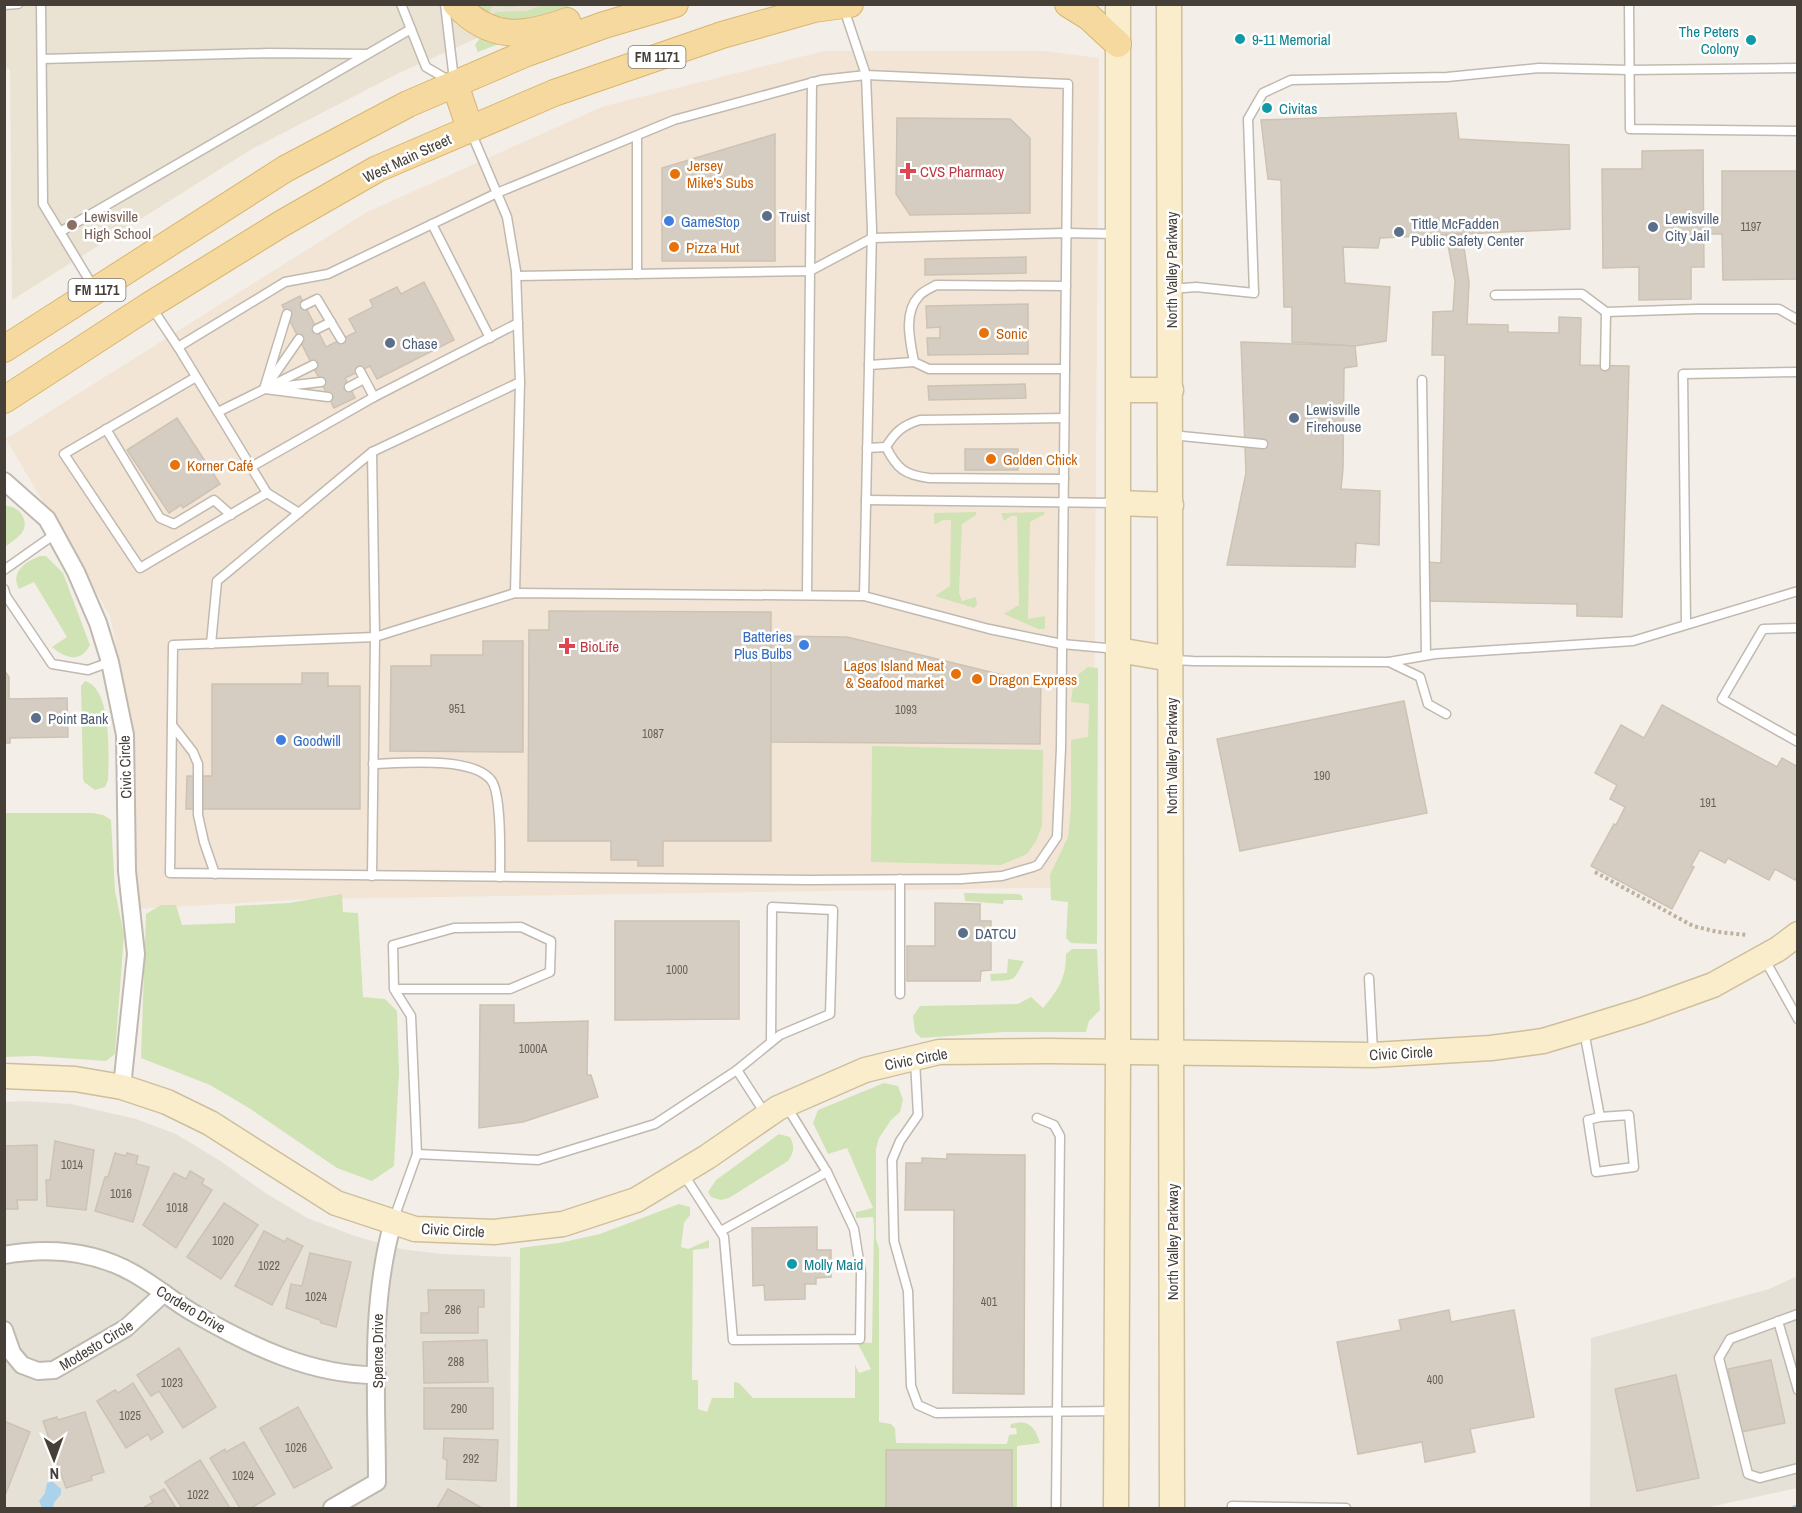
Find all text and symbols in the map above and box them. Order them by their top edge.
place label: The Peters Colony [1679,21,1740,59]
place label: 9-11 Memorial [1252,29,1330,50]
marker: 9-11 Memorial [1233,32,1247,46]
marker: The Peters Colony [1744,33,1758,47]
road number: FM 1171 [628,46,686,68]
place label: Civitas [1279,98,1317,119]
marker: Civitas [1260,101,1274,115]
street label: West Main Street [360,128,455,188]
place label: Jersey Mike's Subs [687,155,754,193]
place label: CVS Pharmacy [920,161,1005,182]
marker: CVS Pharmacy [901,164,915,178]
marker: Jersey Mike's Subs [668,167,682,181]
place label: Lewisville High School [84,206,151,244]
place label: Truist [779,206,811,227]
place label: Lewisville City Jail [1665,208,1719,246]
marker: Truist [760,209,774,223]
place label: GameStop [681,211,740,232]
street label: North Valley Parkway [1161,211,1182,328]
place label: Tittle McFadden Public Safety Center [1411,213,1524,251]
marker: GameStop [662,214,676,228]
marker: Lewisville High School [65,218,79,232]
house number: 1197 [1740,219,1762,235]
marker: Lewisville City Jail [1646,220,1660,234]
marker: Tittle McFadden Public Safety Center [1392,225,1406,239]
place label: Pizza Hut [686,237,740,258]
marker: Pizza Hut [667,240,681,254]
road number: FM 1171 [68,279,126,301]
place label: Sonic [996,323,1027,344]
marker: Sonic [977,326,991,340]
place label: Chase [402,333,438,354]
marker: Chase [383,336,397,350]
place label: Lewisville Firehouse [1306,399,1362,437]
marker: Lewisville Firehouse [1287,411,1301,425]
place label: Golden Chick [1003,449,1078,470]
marker: Golden Chick [984,452,998,466]
place label: Korner Café [187,455,253,476]
marker: Korner Café [168,458,182,472]
place label: Batteries Plus Bulbs [734,626,792,664]
place label: BioLife [580,636,619,657]
marker: BioLife [558,637,576,655]
marker: Batteries Plus Bulbs [797,638,811,652]
place label: Lagos Island Meat & Seafood market [843,655,945,693]
marker: Lagos Island Meat & Seafood market [949,667,963,681]
place label: Dragon Express [989,669,1077,690]
marker: Dragon Express [970,672,984,686]
street label: North Valley Parkway [1161,697,1182,814]
house number: 951 [449,701,466,717]
house number: 1093 [895,702,917,718]
place label: Point Bank [48,708,109,729]
marker: Point Bank [29,711,43,725]
house number: 1087 [642,726,664,742]
place label: Goodwill [293,730,341,751]
marker: Goodwill [274,733,288,747]
street label: Civic Circle [113,735,137,799]
house number: 190 [1314,768,1330,784]
house number: 191 [1700,795,1717,811]
place label: DATCU [975,923,1016,944]
marker: DATCU [956,926,970,940]
house number: 1000 [666,962,688,978]
house number: 1000A [519,1041,548,1057]
street label: Civic Circle [1369,1041,1433,1065]
street label: Civic Circle [883,1043,949,1075]
house number: 1014 [61,1157,83,1173]
street label: North Valley Parkway [1162,1183,1183,1300]
house number: 1016 [110,1186,132,1202]
house number: 1018 [166,1200,188,1216]
street label: Civic Circle [421,1218,485,1242]
house number: 1020 [212,1233,234,1249]
place label: Molly Maid [804,1254,863,1275]
marker: Molly Maid [785,1257,799,1271]
house number: 1022 [258,1258,280,1274]
street label: Cordero Drive [152,1280,230,1338]
house number: 1024 [305,1289,327,1305]
house number: 401 [981,1294,998,1310]
house number: 286 [445,1302,461,1318]
street label: Spence Drive [367,1314,388,1388]
street label: Modesto Circle [55,1315,137,1375]
house number: 288 [448,1354,464,1370]
house number: 400 [1427,1372,1443,1388]
house number: 1023 [161,1375,183,1391]
house number: 290 [451,1401,467,1417]
house number: 1025 [119,1408,141,1424]
north arrow [24,1429,84,1489]
house number: 1026 [285,1440,307,1456]
house number: 292 [463,1451,479,1467]
text: N [49,1463,59,1485]
house number: 1024 [232,1468,254,1484]
house number: 1022 [187,1487,209,1503]

